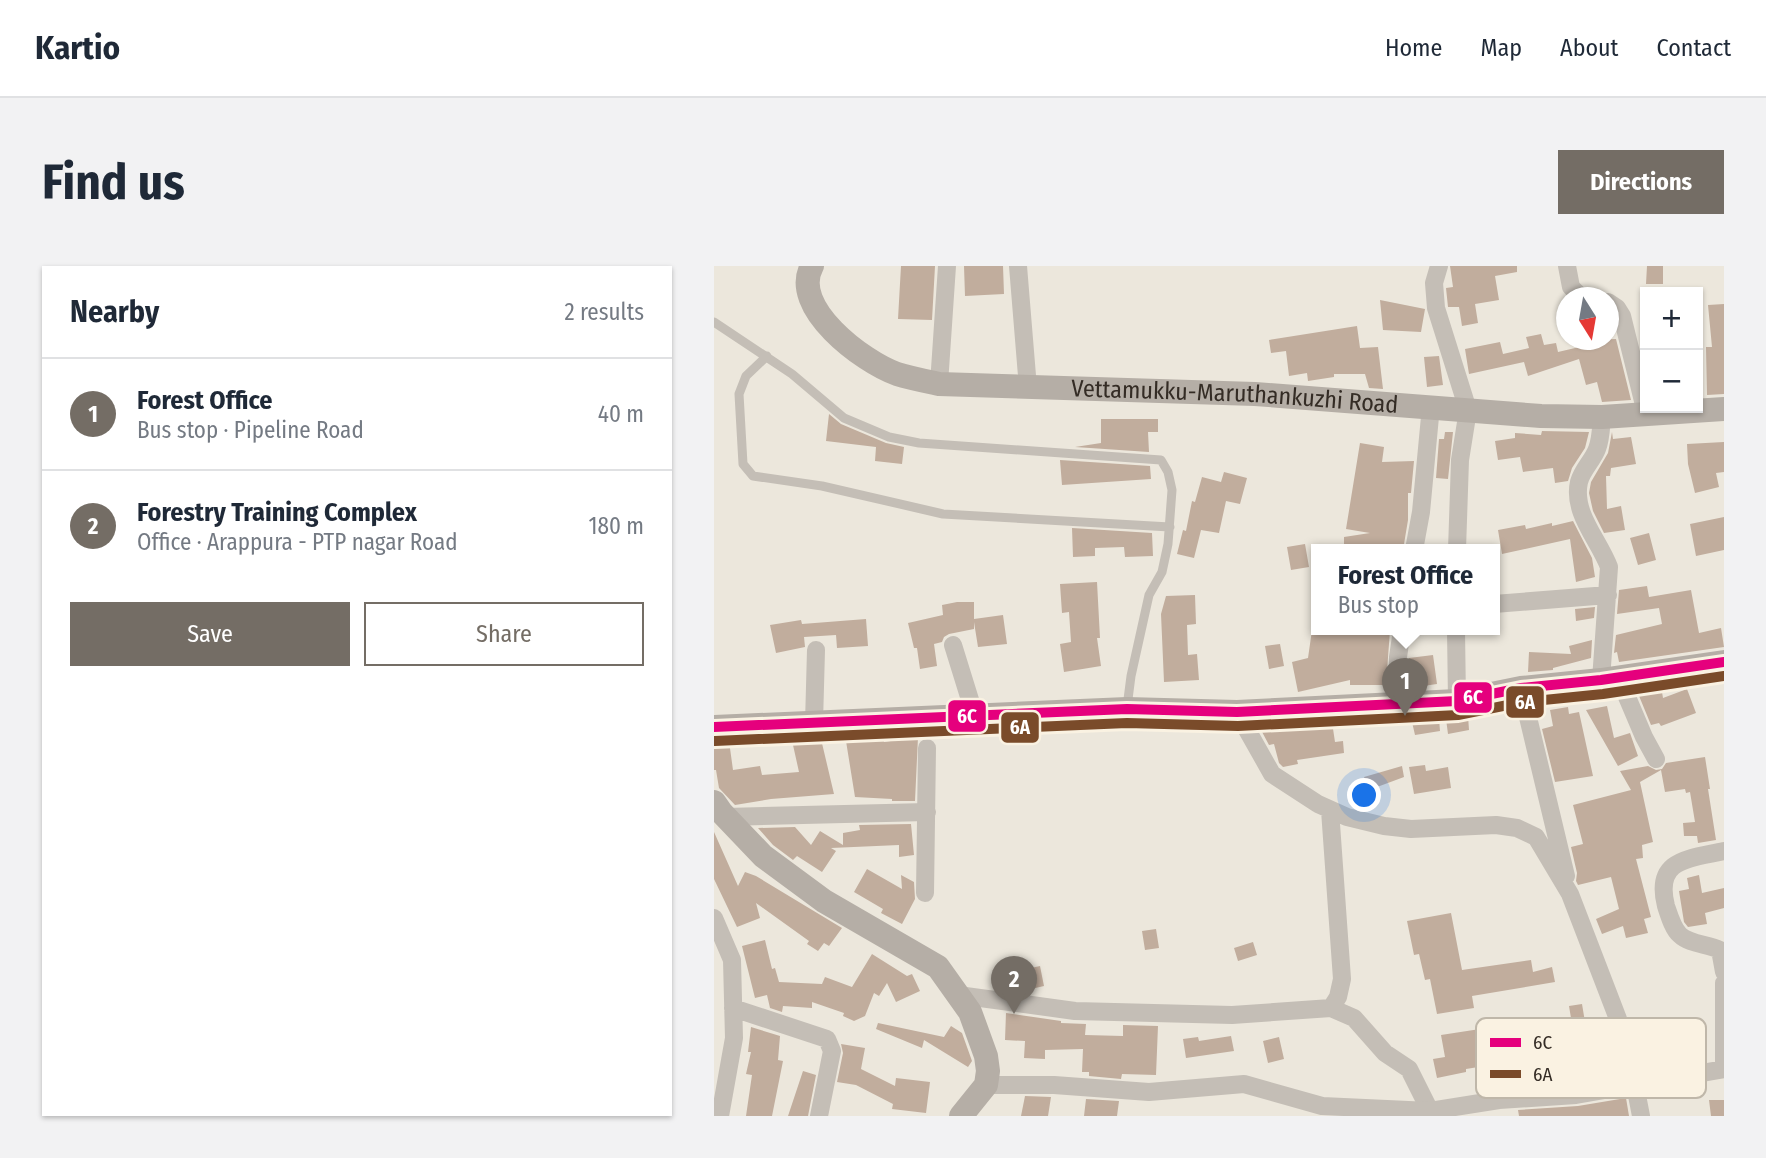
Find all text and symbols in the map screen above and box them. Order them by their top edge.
text: Kartio [35,28,120,68]
text: Home [1385,34,1442,62]
text: Map [1480,34,1522,62]
text: About [1560,34,1618,62]
text: Contact [1656,34,1731,62]
button: Directions [1558,150,1724,214]
text: Find us [42,153,185,212]
north arrow [1556,287,1619,350]
map controls [1640,287,1703,413]
button: + [1640,287,1703,350]
text: Nearby [70,294,159,330]
text: 2 results [564,298,644,326]
button: − [1640,350,1703,413]
street label: Vettamukku-Maruthankuzhi Road [1071,374,1399,419]
text: Forest Office [137,385,273,416]
text: 1 [88,400,98,428]
text: 40 m [598,400,644,428]
text: Bus stop · Pipeline Road [137,416,364,444]
text: Forestry Training Complex [137,497,417,528]
text: 2 [88,512,98,540]
text: 180 m [588,512,644,540]
text: Office · Arappura - PTP nagar Road [137,528,458,556]
popup [1311,544,1500,635]
text: Forest Office [1338,560,1473,591]
text: Bus stop [1338,591,1419,619]
button: Save [70,602,350,666]
button: Share [364,602,644,666]
pin: 1 [1382,658,1428,716]
line badge: 6C [1453,681,1493,714]
line badge: 6A [1505,685,1545,719]
text: 6C [1463,686,1483,709]
text: 6A [1515,691,1536,714]
line badge: 6C [947,699,987,733]
text: 6C [957,705,977,728]
line badge: 6A [1000,711,1040,744]
text: 6A [1010,716,1031,739]
your location [1347,778,1381,812]
pin: 2 [991,956,1037,1014]
legend [1476,1018,1706,1098]
text: 6C [1533,1031,1552,1054]
text: 6A [1533,1063,1552,1086]

